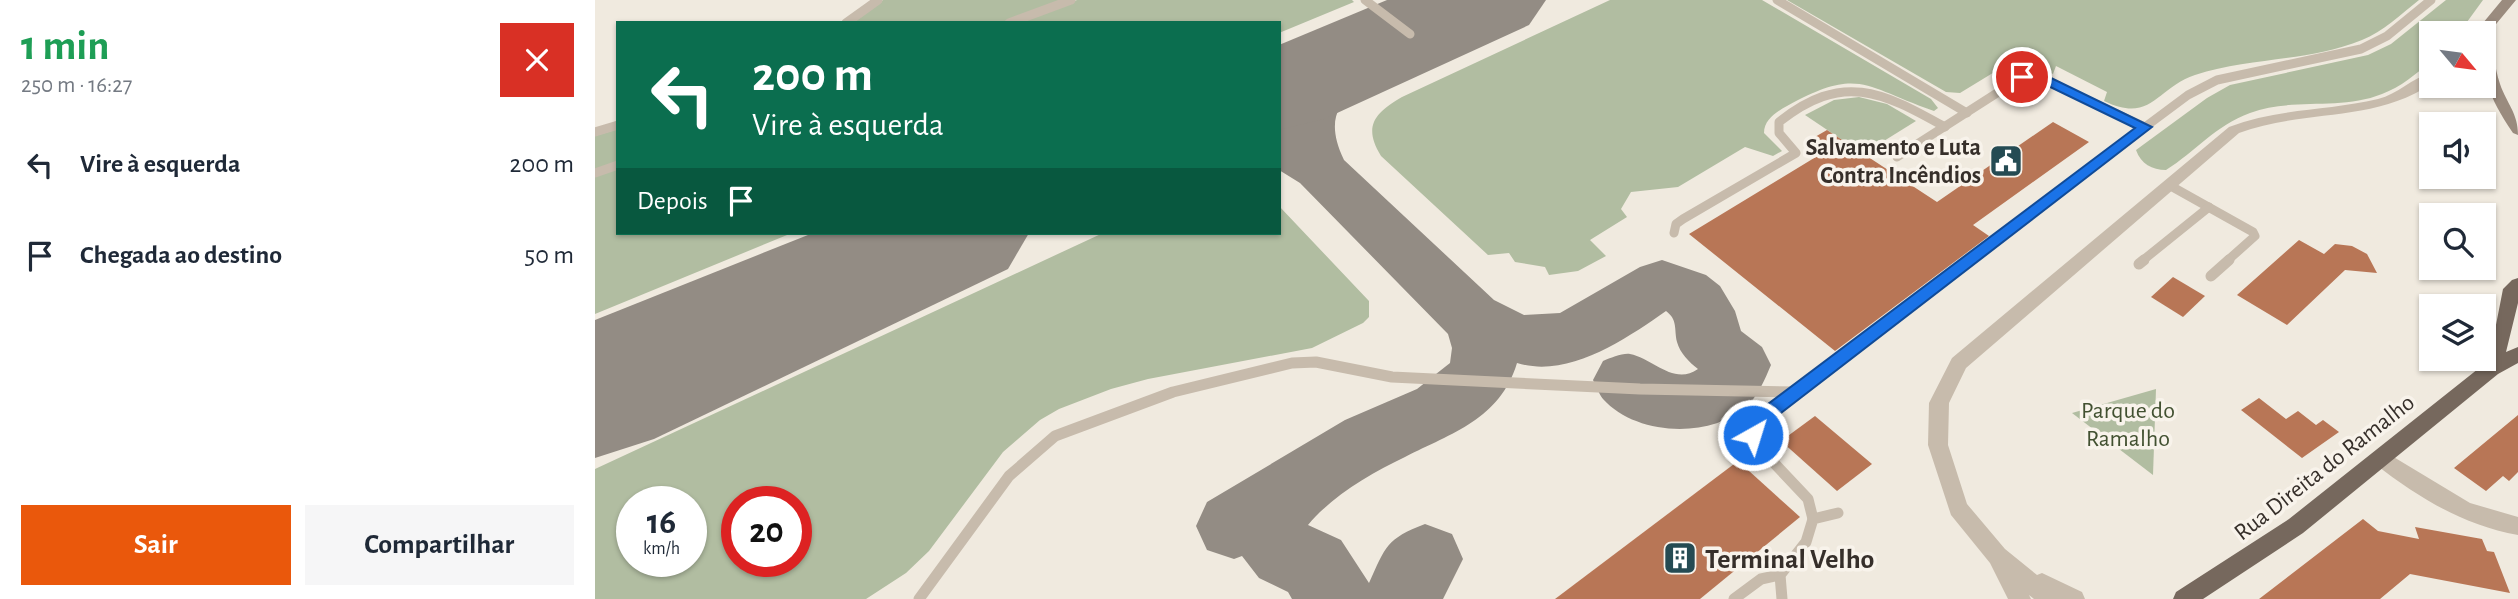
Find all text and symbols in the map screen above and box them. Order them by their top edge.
north arrow [2419,21,2495,98]
map controls [2419,21,2496,371]
button: close [500,23,574,97]
text: 1 min [21,25,110,67]
pin [1992,47,2052,107]
icon: left [637,49,728,140]
text: 200 m [752,51,873,100]
icon: arrive [2003,58,2041,96]
text: 250 m · 16:27 [21,74,132,97]
text: Vire à esquerda [752,109,944,141]
button: sound [2419,112,2496,189]
place label: Salvamento e Luta Contra Incêndios [1805,136,1981,188]
public building icon: Salvamento e Luta Contra Incêndios [1987,142,2025,180]
icon: left [21,146,59,184]
text: Vire à esquerda [80,151,241,177]
text: 200 m [510,151,574,177]
icon: arrive [722,182,760,220]
text: Depois [637,188,708,214]
button: search [2419,203,2496,280]
icon: arrive [21,237,59,275]
text: Chegada ao destino [80,242,282,268]
text: 50 m [524,242,574,268]
button: layers [2419,294,2496,371]
street label: Rua Direita do Ramalho [2230,390,2419,545]
position arrow [1716,398,1790,472]
park label: Parque do Ramalho [2081,399,2175,451]
speed limit sign: 20 [721,486,812,577]
button: Sair [21,505,291,585]
button: Compartilhar [305,505,574,585]
text: 16 [647,505,676,540]
building icon: Terminal Velho [1661,539,1699,577]
text: km/h [643,540,680,558]
place label: Terminal Velho [1705,546,1874,574]

